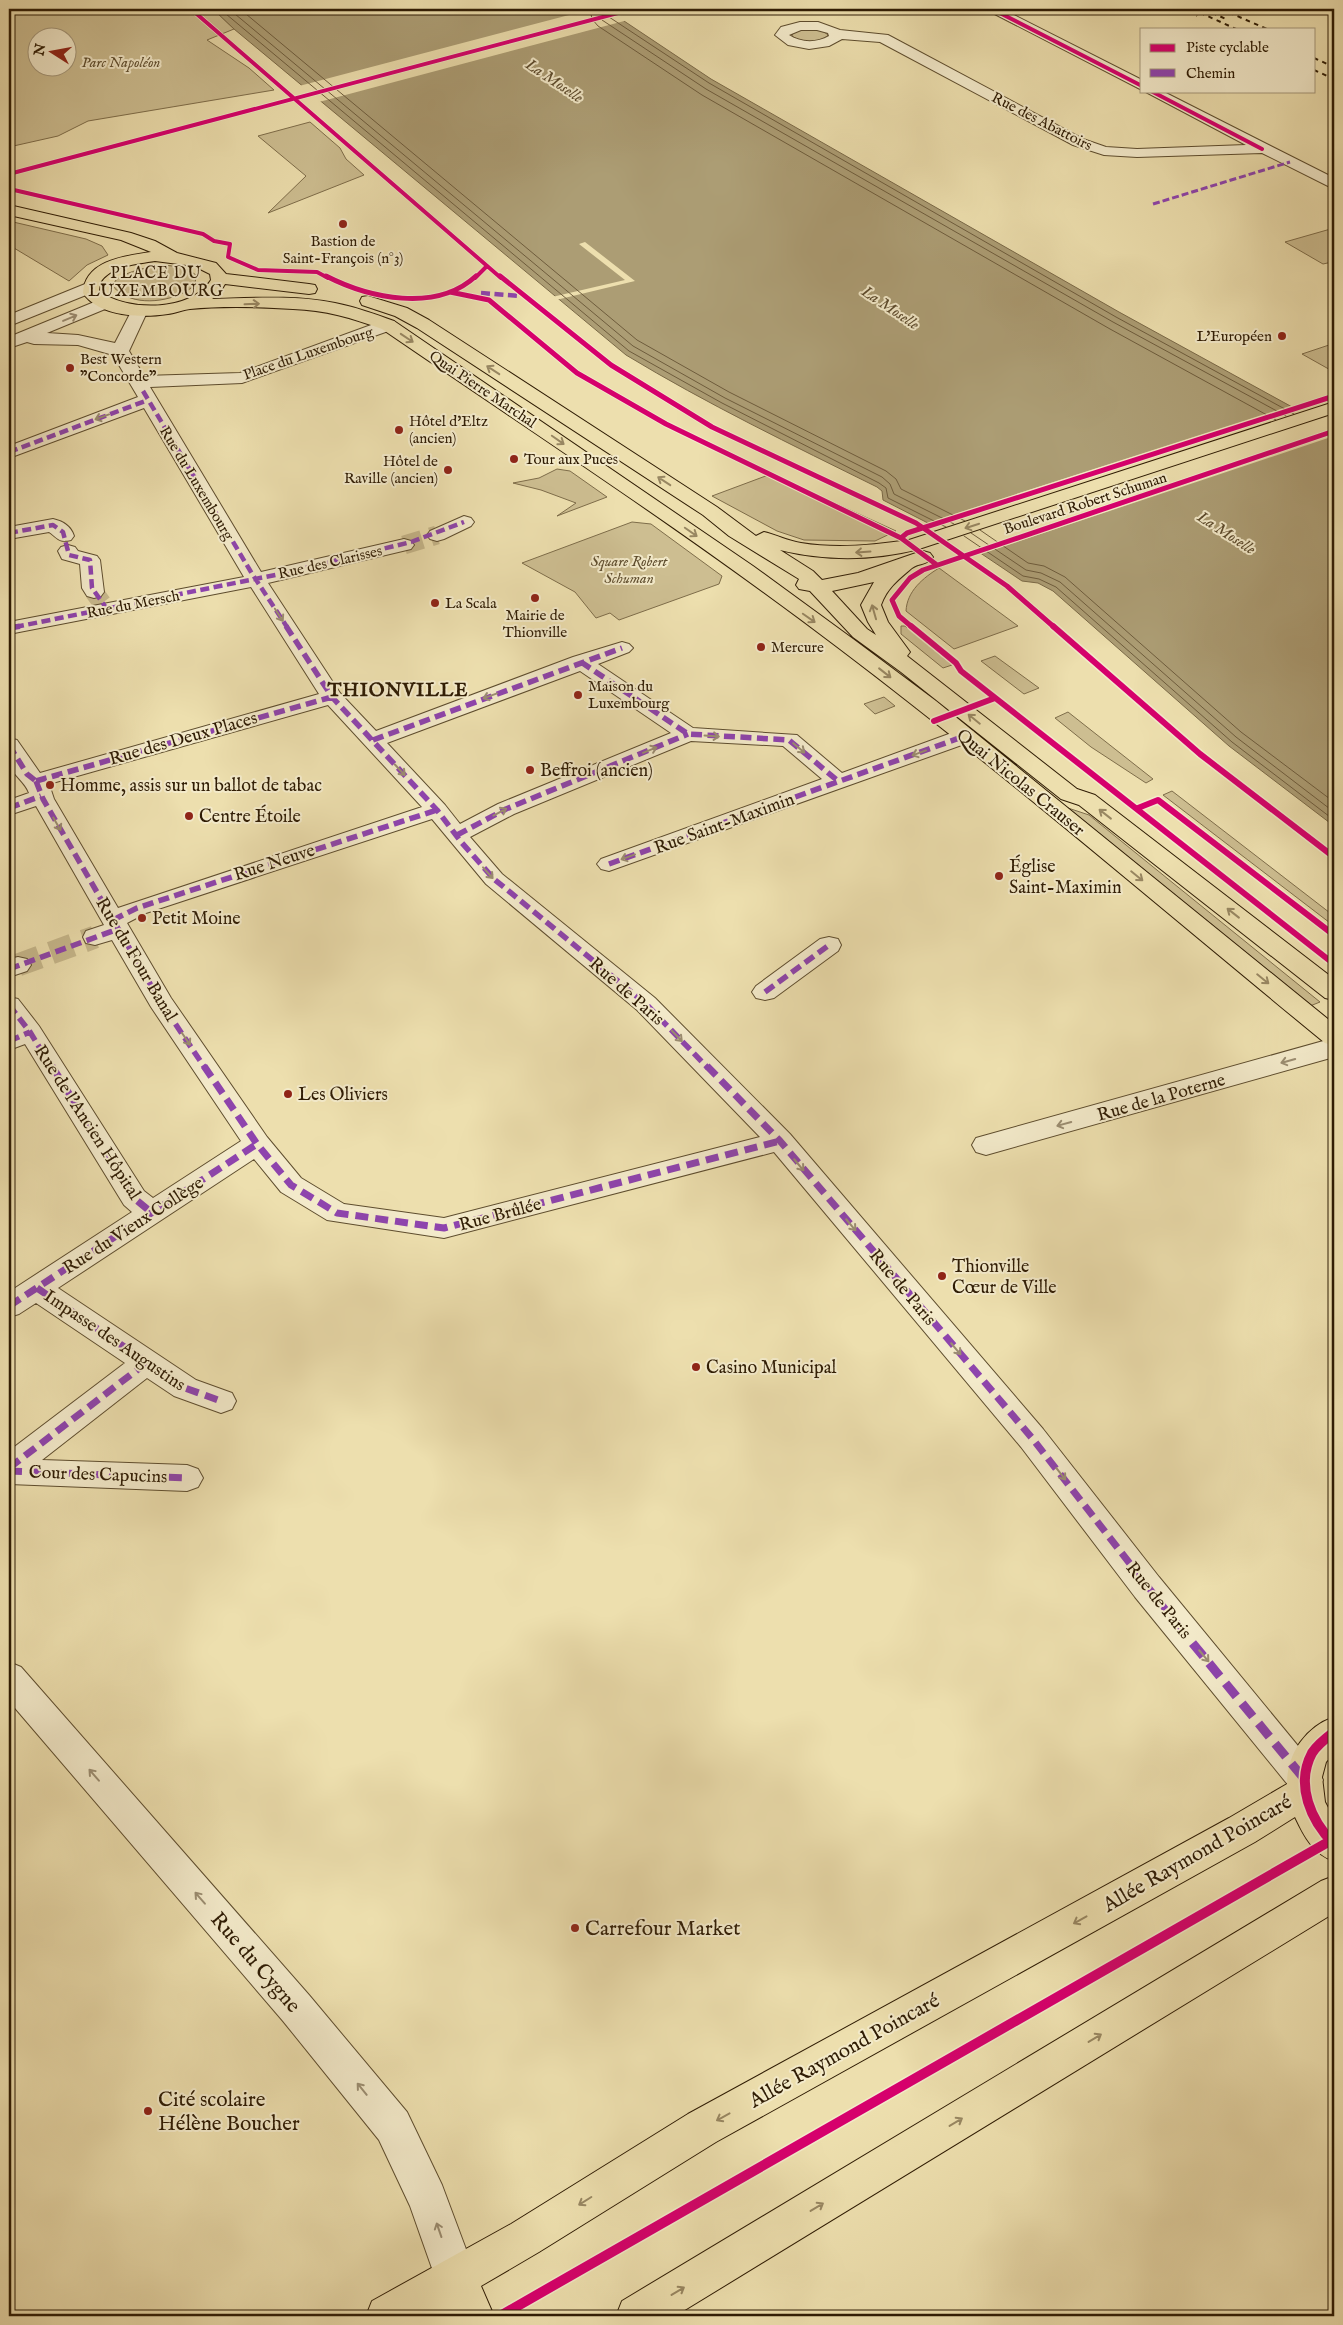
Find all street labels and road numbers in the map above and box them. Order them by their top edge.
street label: Rue des Abattoirs [988,88,1095,155]
street label: Place du Luxembourg [241,322,377,385]
street label: Quai Pierre Marchal [425,346,541,433]
street label: Rue du Luxembourg [155,423,239,545]
street label: Boulevard Robert Schuman [1001,468,1169,539]
street label: Rue des Clarisses [276,541,384,584]
street label: Rue du Mersch [85,586,181,623]
street label: Rue des Deux Places [107,707,260,772]
street label: Quai Nicolas Crauser [951,724,1089,842]
street label: Rue Saint-Maximin [651,788,798,860]
street label: Rue Neuve [231,840,318,887]
street label: Rue du Four Banal [90,894,182,1026]
street label: Rue de Paris [583,953,669,1031]
street label: Rue de l'Ancien Hôpital [28,1041,146,1205]
street label: Rue de la Poterne [1095,1069,1228,1128]
street label: Rue du Vieux Collège [59,1172,209,1280]
street label: Rue Brûlée [457,1193,544,1237]
street label: Rue de Paris [863,1245,940,1331]
street label: Impasse des Augustins [39,1285,189,1397]
street label: Cour des Capucins [28,1462,168,1489]
street label: Rue de Paris [1120,1558,1196,1644]
street label: Allée Raymond Poincaré [1097,1789,1298,1920]
street label: Rue du Cygne [204,1907,306,2019]
street label: Allée Raymond Poincaré [744,1987,945,2116]

